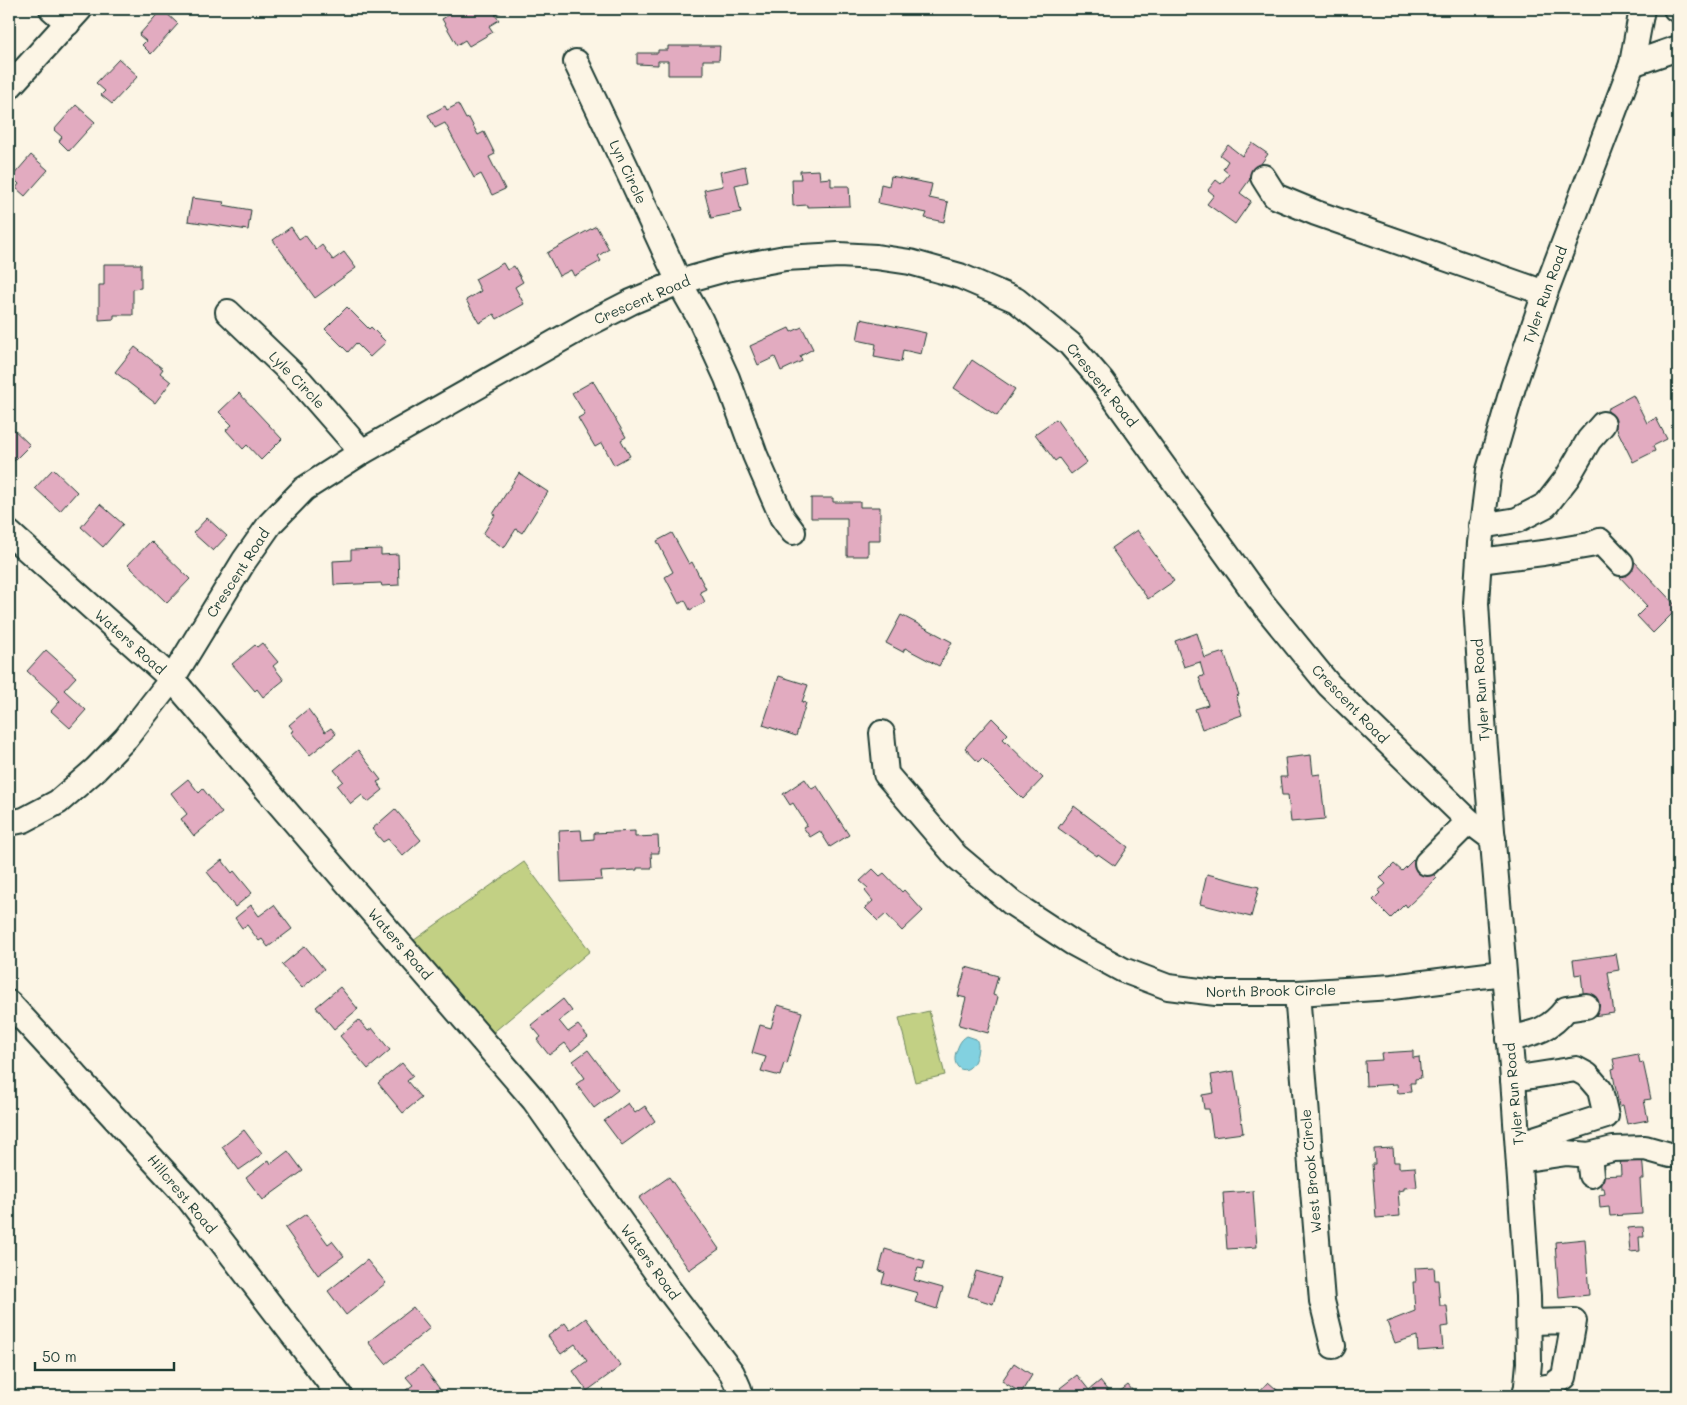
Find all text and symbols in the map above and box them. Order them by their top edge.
street label: Lyn Circle [605,137,652,207]
street label: Tyler Run Road [1518,243,1571,346]
street label: Crescent Road [591,271,693,328]
street label: Crescent Road [1063,339,1142,431]
street label: Lyle Circle [265,347,330,413]
street label: Crescent Road [202,524,274,621]
street label: Waters Road [91,605,170,679]
street label: Tyler Run Road [1467,638,1494,742]
street label: Crescent Road [1308,660,1393,747]
street label: Waters Road [364,904,437,984]
street label: North Brook Circle [1206,980,1336,1001]
street label: Tyler Run Road [1500,1042,1527,1146]
street label: West Brook Circle [1296,1108,1325,1234]
street label: Hillcrest Road [144,1150,221,1237]
street label: Waters Road [617,1220,684,1303]
scale bar [35,1340,174,1372]
text: 50 m [42,1346,77,1366]

